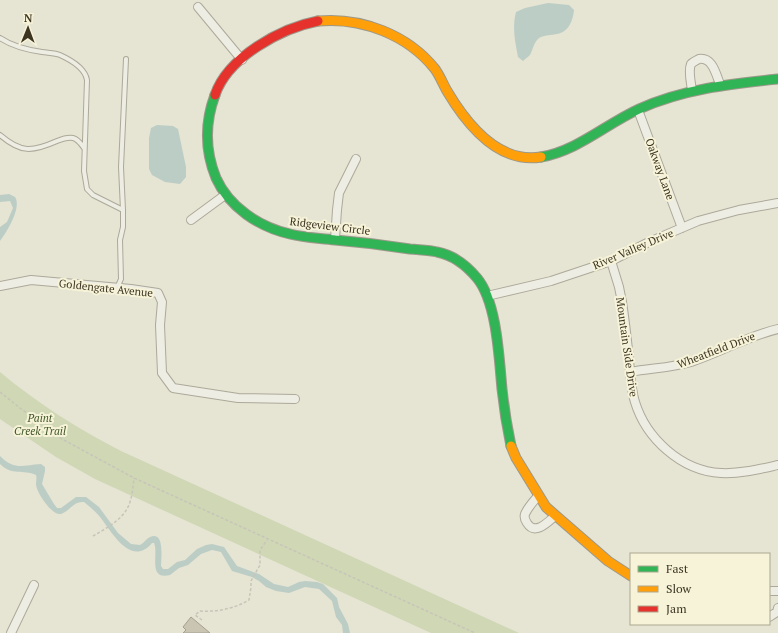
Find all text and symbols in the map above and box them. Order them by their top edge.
north arrow [8,8,48,48]
text: N [24,11,33,25]
street label: Oakway Lane [642,136,678,202]
street label: Ridgeview Circle [289,214,372,238]
street label: River Valley Drive [590,225,676,272]
street label: Goldengate Avenue [58,276,154,300]
street label: Mountain Side Drive [613,296,641,398]
street label: Wheatfield Drive [675,329,757,371]
park label: Paint Creek Trail [14,411,66,438]
legend [630,553,770,625]
text: Fast [666,561,689,576]
text: Slow [666,581,692,596]
text: Jam [666,601,687,616]

